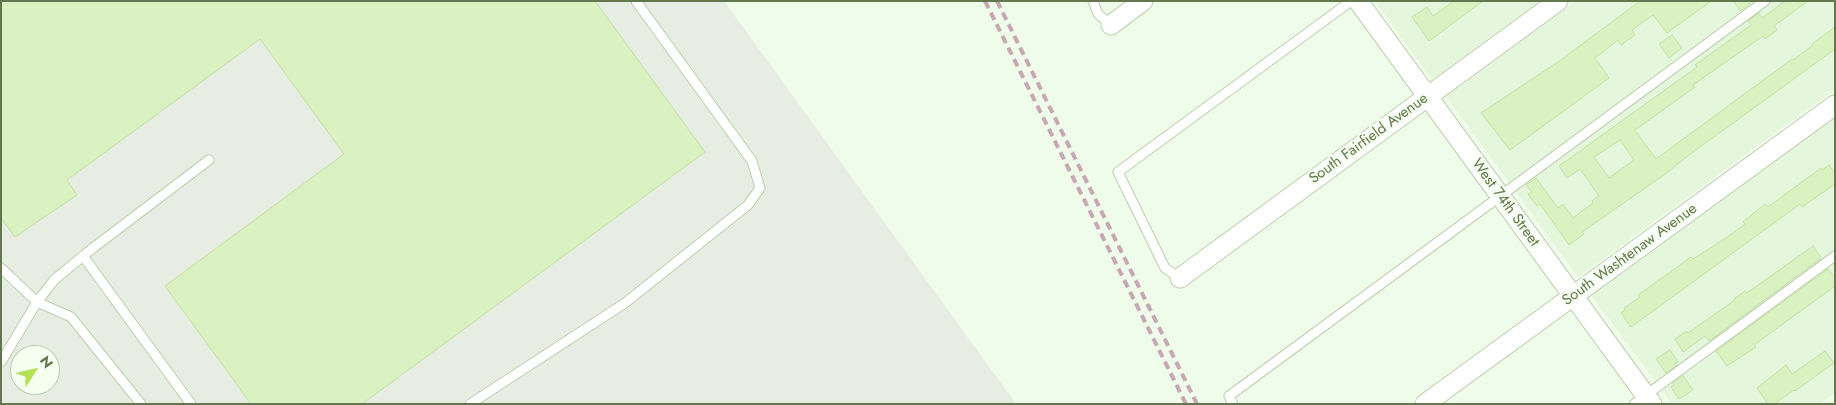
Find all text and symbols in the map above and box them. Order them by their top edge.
street label: South Fairfield Avenue [1306,90,1432,188]
street label: West 74th Street [1467,156,1543,250]
street label: South Washtenaw Avenue [1559,200,1701,310]
north arrow [10,345,60,395]
text: N [35,352,58,372]

